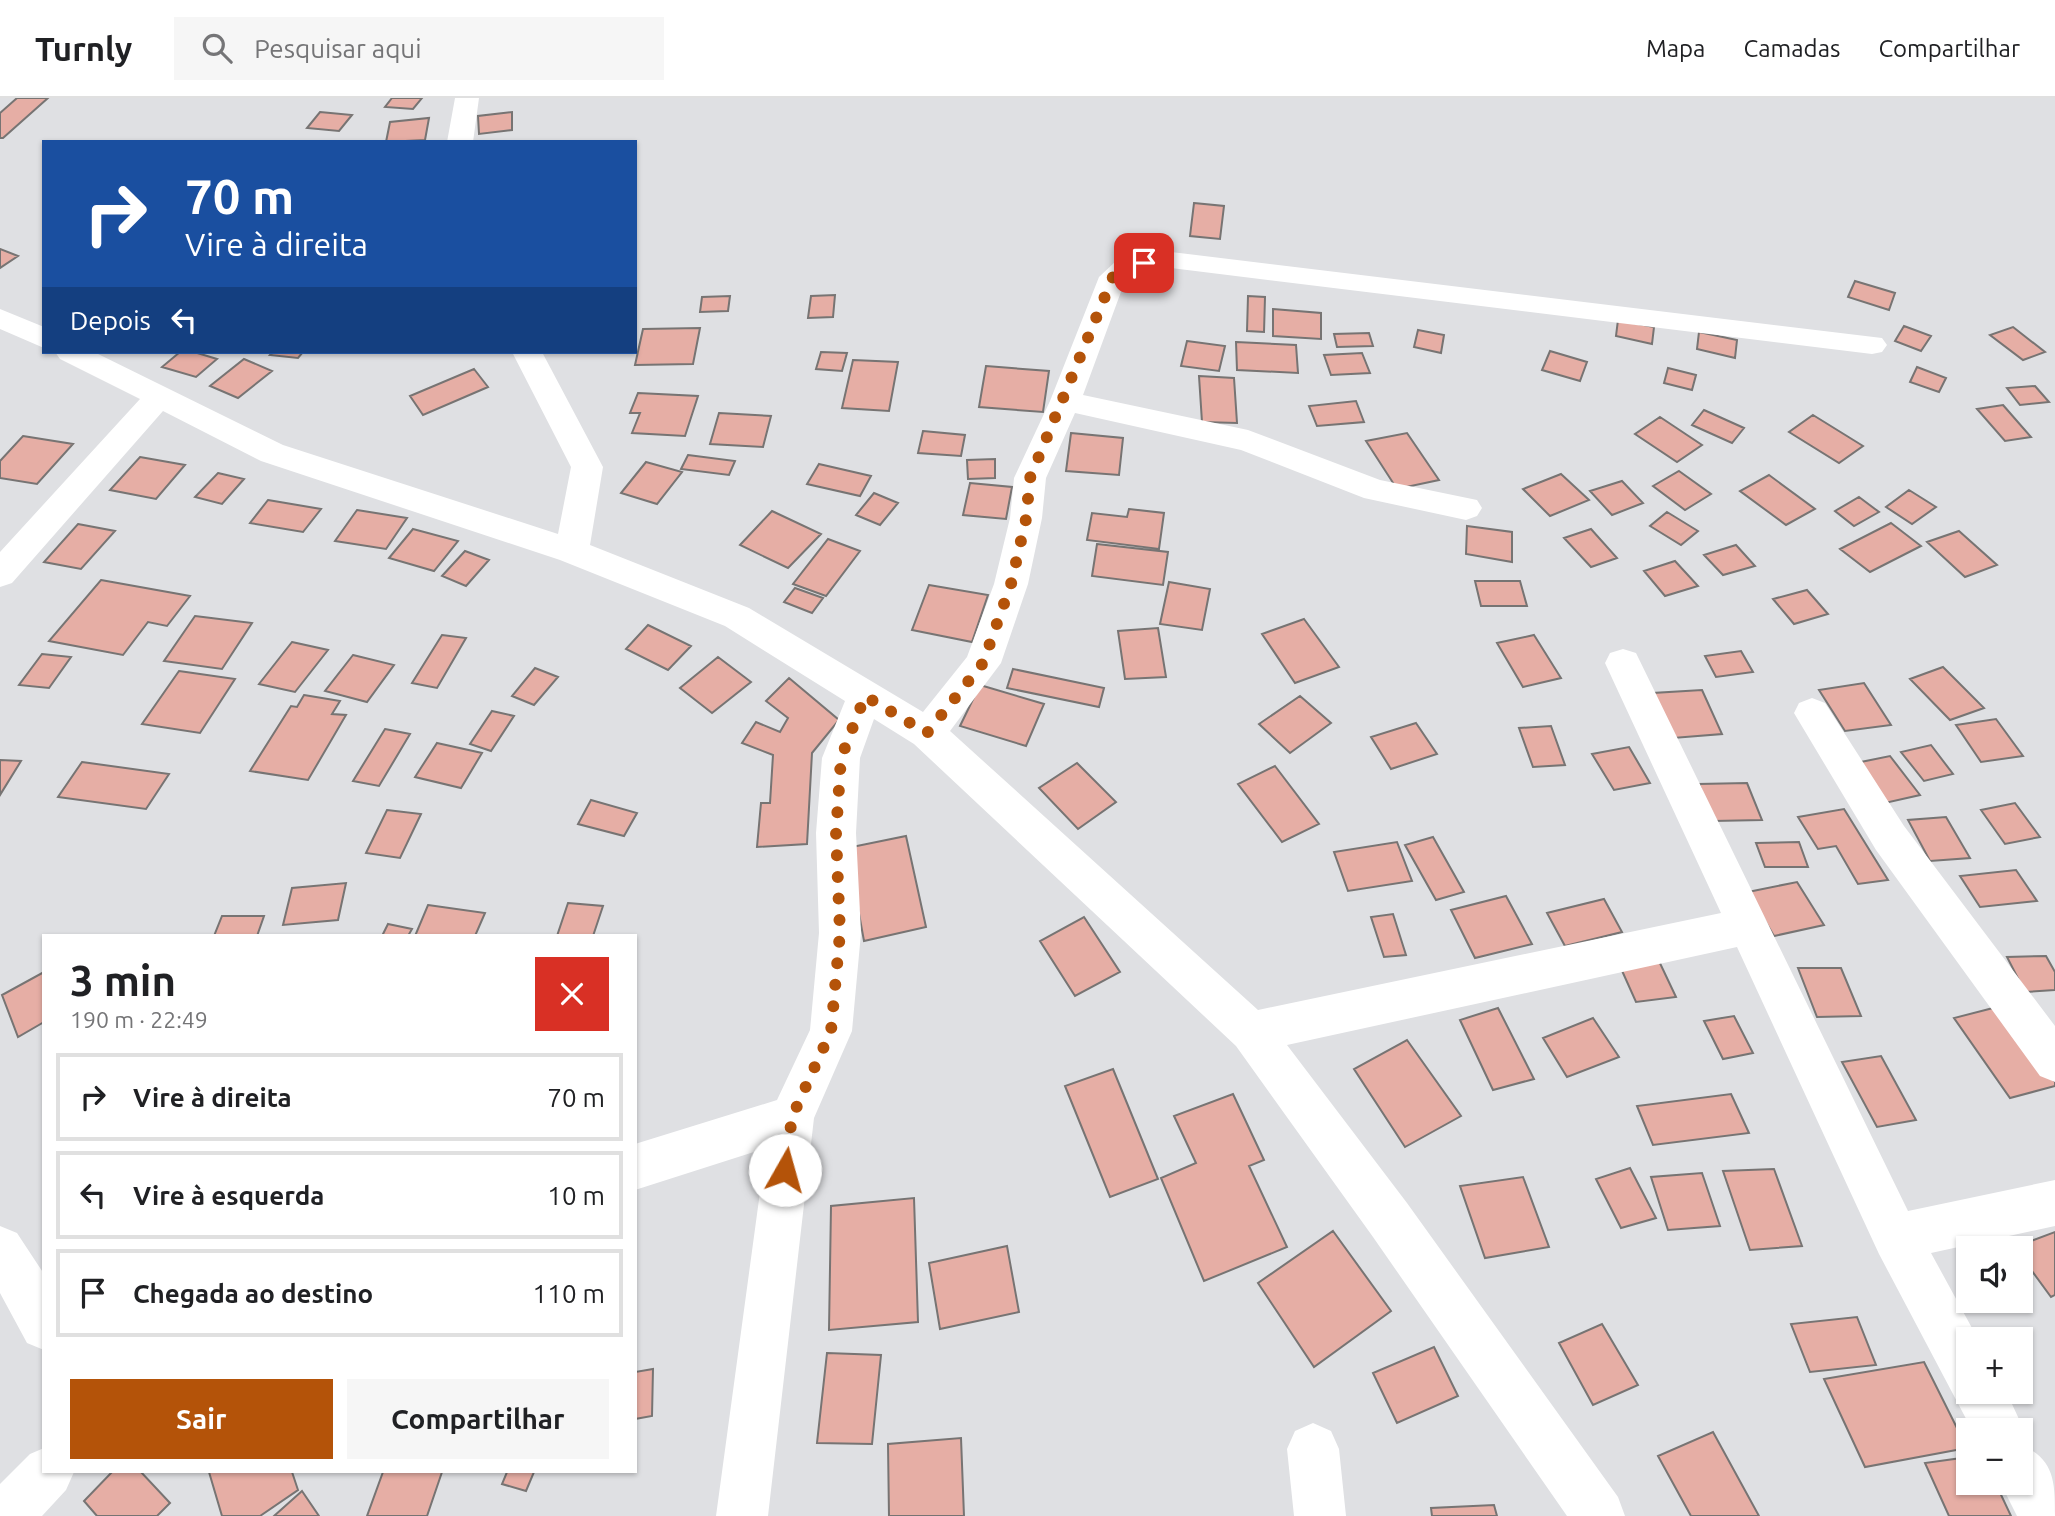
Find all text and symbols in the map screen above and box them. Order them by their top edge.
search box [174,17,664,80]
icon: search [198,29,236,67]
text: Turnly [35,30,132,67]
text: Pesquisar aqui [254,34,422,63]
text: Mapa [1646,35,1705,62]
text: Camadas [1743,35,1840,62]
text: Compartilhar [1878,35,2020,62]
icon: right [70,168,161,259]
text: 70 m [185,168,294,223]
text: Vire à direita [185,226,368,262]
pin [1114,233,1174,293]
icon: arrive [1125,244,1163,282]
icon: left [165,301,203,339]
text: Depois [70,306,151,335]
text: 3 min [70,957,176,1004]
button: close [535,957,609,1031]
text: 190 m · 22:49 [70,1007,208,1032]
icon: right [74,1078,112,1116]
text: Vire à direita [133,1083,292,1112]
text: 70 m [547,1083,605,1112]
position arrow [748,1133,822,1207]
icon: left [74,1176,112,1214]
text: Vire à esquerda [133,1181,324,1210]
text: 10 m [547,1181,605,1210]
map controls [1956,1236,2033,1495]
button: sound [1956,1236,2033,1313]
icon: arrive [74,1274,112,1312]
text: Chegada ao destino [133,1279,373,1308]
text: 110 m [533,1279,605,1308]
button: + [1956,1327,2033,1404]
button: Sair [70,1379,333,1459]
button: Compartilhar [347,1379,609,1459]
button: − [1956,1418,2033,1495]

